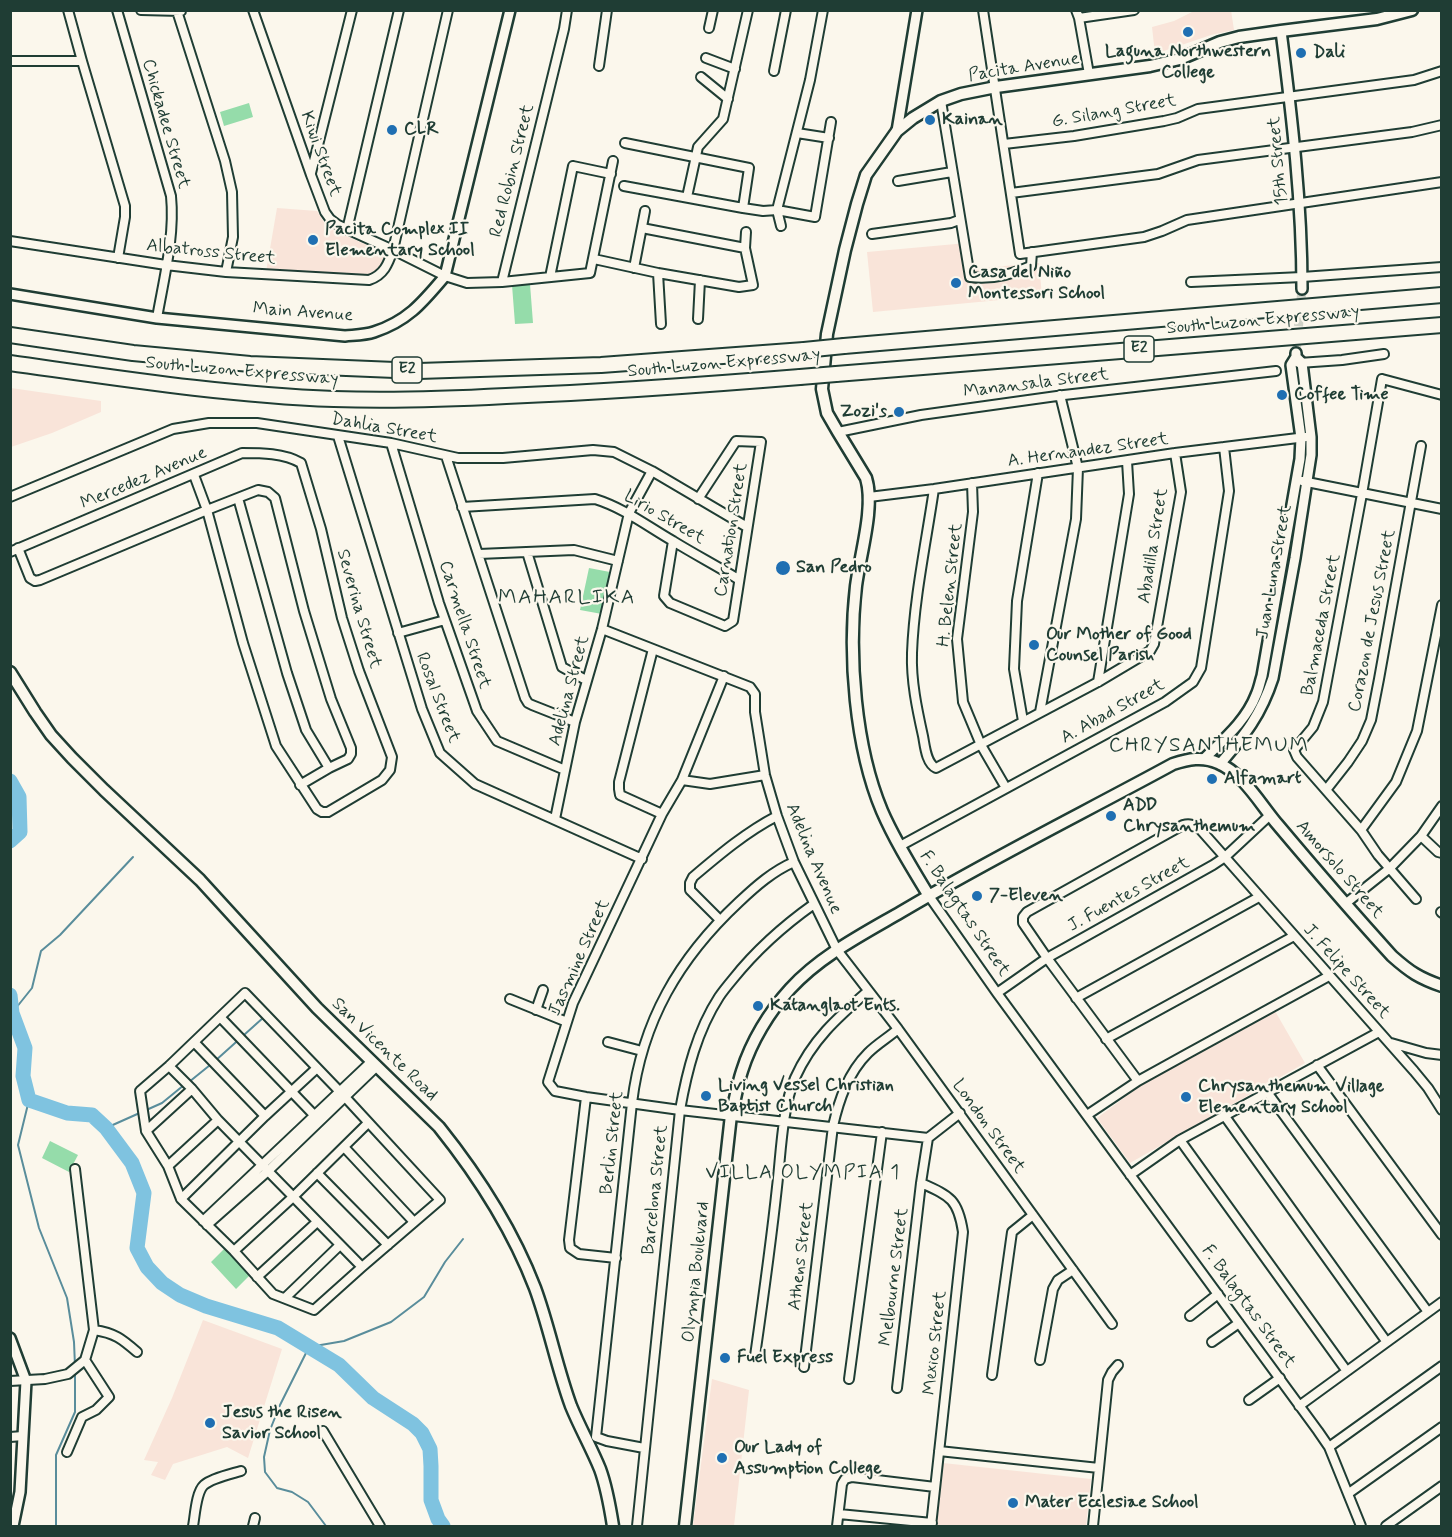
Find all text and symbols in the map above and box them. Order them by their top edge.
marker: Laguna Northwestern College [1181,25,1195,39]
place label: Laguna Northwestern College [1105,41,1271,84]
place label: Dali [1313,42,1345,64]
marker: Dali [1294,46,1308,60]
street label: Pacita Avenue [967,49,1081,87]
street label: Chickadee Street [136,57,194,191]
street label: G. Silang Street [1050,90,1178,134]
street label: Red Robin Street [486,102,540,240]
street label: Kiwi Street [295,108,345,200]
place label: Kainan [942,109,1003,131]
marker: Kainan [923,113,937,127]
street label: 15th Street [1264,116,1294,206]
place label: CLR [404,119,439,141]
marker: CLR [385,123,399,137]
place label: Pacita Complex II Elementary School [325,219,475,262]
marker: Pacita Complex II Elementary School [306,233,320,247]
street label: Albatross Street [145,235,277,271]
place label: Casa del Niño Montessori School [968,262,1105,304]
marker: Casa del Niño Montessori School [949,276,963,290]
street label: Main Avenue [252,299,354,327]
street label: South Luzon Expressway [1166,302,1360,340]
road number: E2 [1124,336,1154,362]
street label: South Luzon Expressway [627,345,821,383]
street label: South Luzon Expressway [145,353,339,391]
road number: E2 [392,357,422,383]
street label: Manansala Street [962,364,1110,404]
place label: Coffee Time [1294,384,1388,406]
marker: Coffee Time [1275,388,1289,402]
place label: Zozi's [840,401,887,423]
marker: Zozi's [892,405,906,419]
street label: Dahlia Street [329,409,439,449]
street label: A. Hernandez Street [1006,429,1170,473]
street label: Mercedez Avenue [78,443,210,515]
street label: Carnation Street [711,461,753,599]
street label: Lirio Street [620,486,708,550]
street label: Abadilla Street [1134,487,1174,605]
street label: Juan Luna Street [1253,503,1297,641]
street label: H. Belen Street [934,522,968,648]
street label: Corazon de Jesus Street [1345,528,1401,714]
street label: Severina Street [331,547,385,671]
street label: Balmaceda Street [1298,552,1346,698]
place label: San Pedro [796,557,872,579]
street label: Carmella Street [433,558,495,692]
marker: San Pedro [774,559,792,577]
district label: MAHARLIKA [501,586,633,612]
place label: Our Mother of Good Counsel Parish [1046,624,1192,666]
street label: Adelina Street [545,633,595,749]
marker: Our Mother of Good Counsel Parish [1027,638,1041,652]
street label: Rosal Street [410,650,464,746]
street label: A. Abad Street [1057,675,1169,749]
district label: CHRYSANTHEMUM [1110,734,1308,760]
place label: Alfamart [1224,768,1302,790]
marker: Alfamart [1205,772,1219,786]
place label: ADD Chrysanthemum [1123,795,1255,838]
street label: Adelina Avenue [780,800,846,918]
marker: ADD Chrysanthemum [1104,809,1118,823]
street label: Amorsolo Street [1290,816,1388,924]
street label: F. Balagtas Street [914,847,1014,981]
street label: J. Fuentes Street [1064,853,1194,937]
place label: 7-Eleven [989,885,1063,907]
marker: 7-Eleven [970,889,984,903]
street label: Jasmine Street [545,896,615,1020]
street label: J. Felipe Street [1298,920,1394,1024]
street label: San Vicente Road [326,994,442,1106]
place label: Katanglaot Ents. [770,995,900,1017]
marker: Katanglaot Ents. [751,999,765,1013]
place label: Living Vessel Christian Baptist Church [718,1075,894,1118]
street label: London Street [947,1076,1029,1178]
place label: Chrysanthemum Village Elementary School [1198,1076,1384,1118]
marker: Living Vessel Christian Baptist Church [699,1089,713,1103]
street label: Berlin Street [597,1090,629,1196]
marker: Chrysanthemum Village Elementary School [1179,1090,1193,1104]
street label: Barcelona Street [638,1124,674,1256]
district label: VILLA OLYMPIA 1 [709,1162,897,1186]
street label: Olympia Boulevard [679,1200,715,1344]
street label: Athens Street [785,1200,819,1312]
street label: Melbourne Street [876,1207,914,1347]
street label: F. Balagtas Street [1196,1241,1300,1373]
street label: Mexico Street [920,1290,952,1396]
place label: Fuel Express [737,1347,833,1369]
marker: Fuel Express [718,1351,732,1365]
place label: Jesus the Risen Savior School [222,1402,342,1444]
marker: Jesus the Risen Savior School [203,1416,217,1430]
place label: Our Lady of Assumption College [734,1437,882,1480]
marker: Our Lady of Assumption College [715,1451,729,1465]
place label: Mater Ecclesiae School [1025,1492,1198,1514]
marker: Mater Ecclesiae School [1006,1496,1020,1510]

